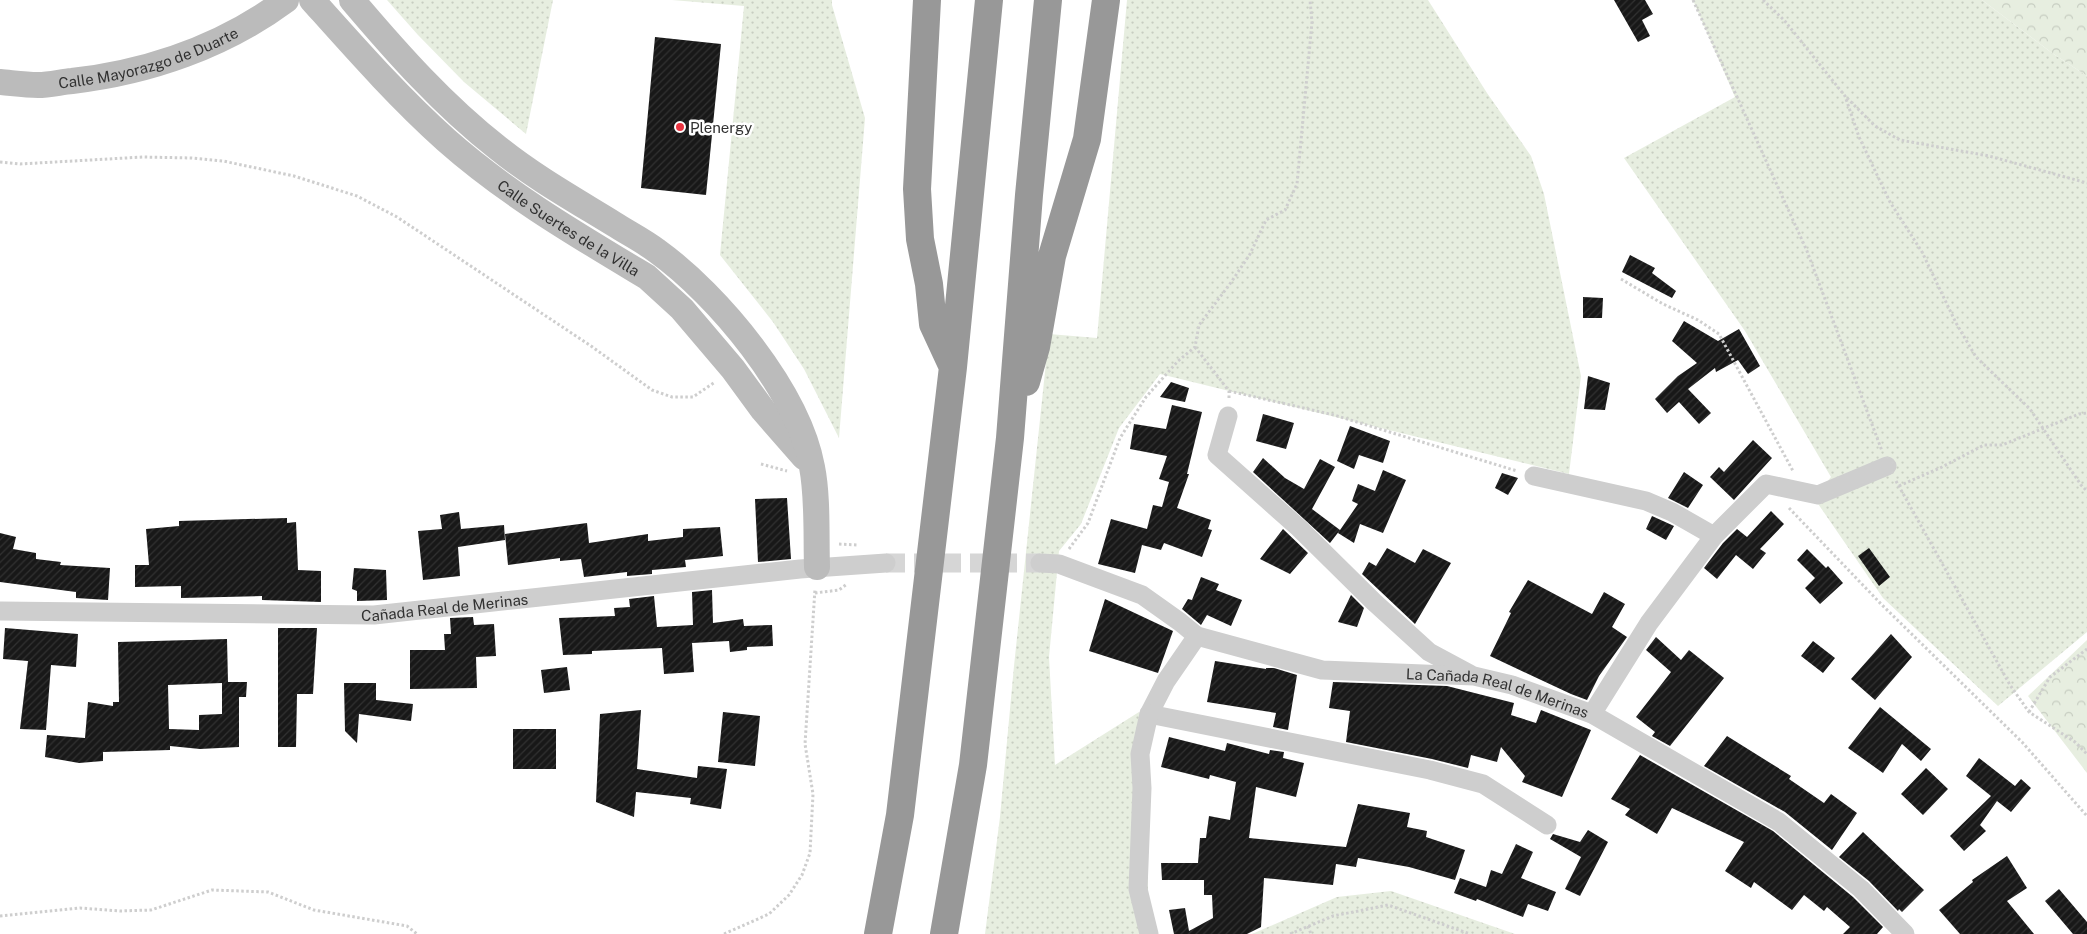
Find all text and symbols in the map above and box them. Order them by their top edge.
street label: Calle Mayorazgo de Duarte [57,24,241,91]
place label: Plenergy [690,119,752,136]
marker: Plenergy [674,121,686,133]
street label: Calle Suertes de la Villa [494,176,643,279]
street label: Cañada Real de Merinas [361,590,529,624]
street label: La Cañada Real de Merinas [1406,665,1591,721]

